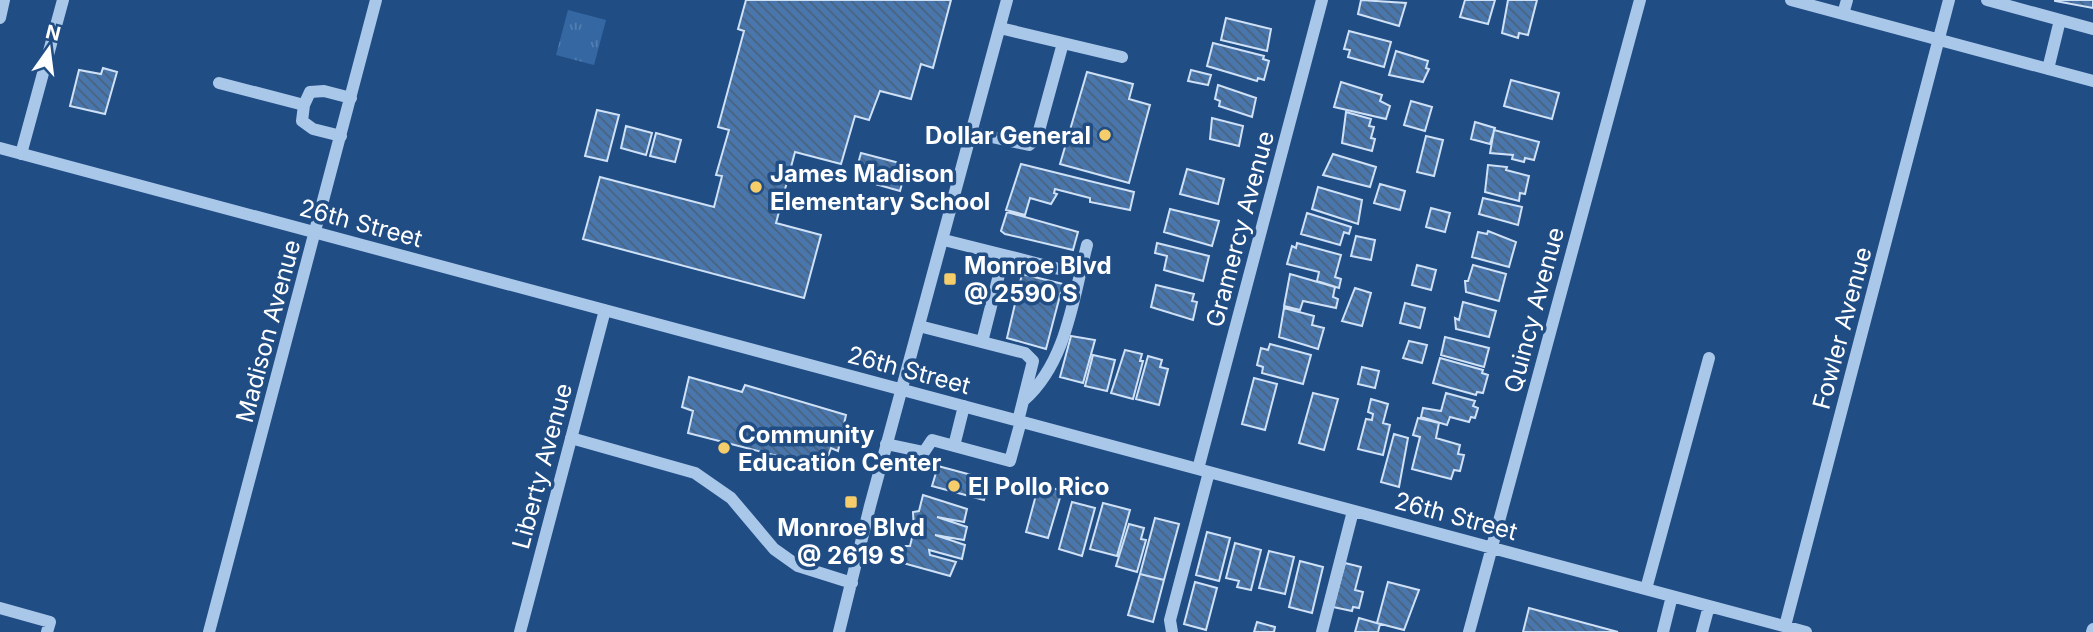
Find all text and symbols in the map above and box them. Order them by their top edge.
north arrow [14,14,84,84]
text: N [43,20,63,46]
place label: Dollar General [925,121,1091,150]
marker: Dollar General [1097,127,1113,143]
street label: Gramercy Avenue [1200,128,1280,330]
place label: James Madison Elementary School [770,159,990,216]
marker: James Madison Elementary School [748,179,764,195]
street label: 26th Street [296,193,426,253]
street label: Quincy Avenue [1498,224,1570,396]
street label: Madison Avenue [230,236,306,426]
street label: Fowler Avenue [1806,244,1878,412]
place label: Monroe Blvd @ 2590 S [964,251,1112,308]
marker: Monroe Blvd @ 2590 S [942,271,958,287]
street label: 26th Street [844,340,974,400]
street label: Liberty Avenue [506,380,578,552]
place label: Community Education Center [738,420,941,477]
marker: Community Education Center [716,440,732,456]
place label: El Pollo Rico [968,472,1109,501]
marker: El Pollo Rico [946,478,962,494]
street label: 26th Street [1391,486,1521,546]
marker: Monroe Blvd @ 2619 S [843,494,859,510]
place label: Monroe Blvd @ 2619 S [777,513,925,570]

